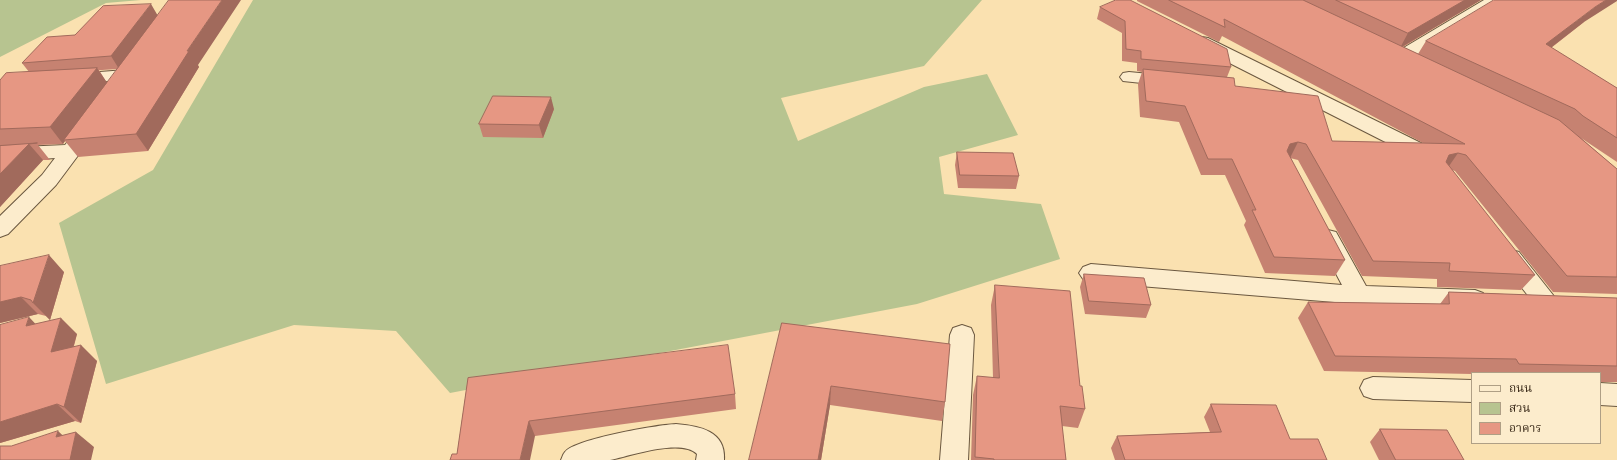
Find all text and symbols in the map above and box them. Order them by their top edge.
legend [1471,372,1601,444]
text: ถนน [1509,380,1532,396]
text: สวน [1509,400,1530,416]
text: อาคาร [1509,420,1541,436]

